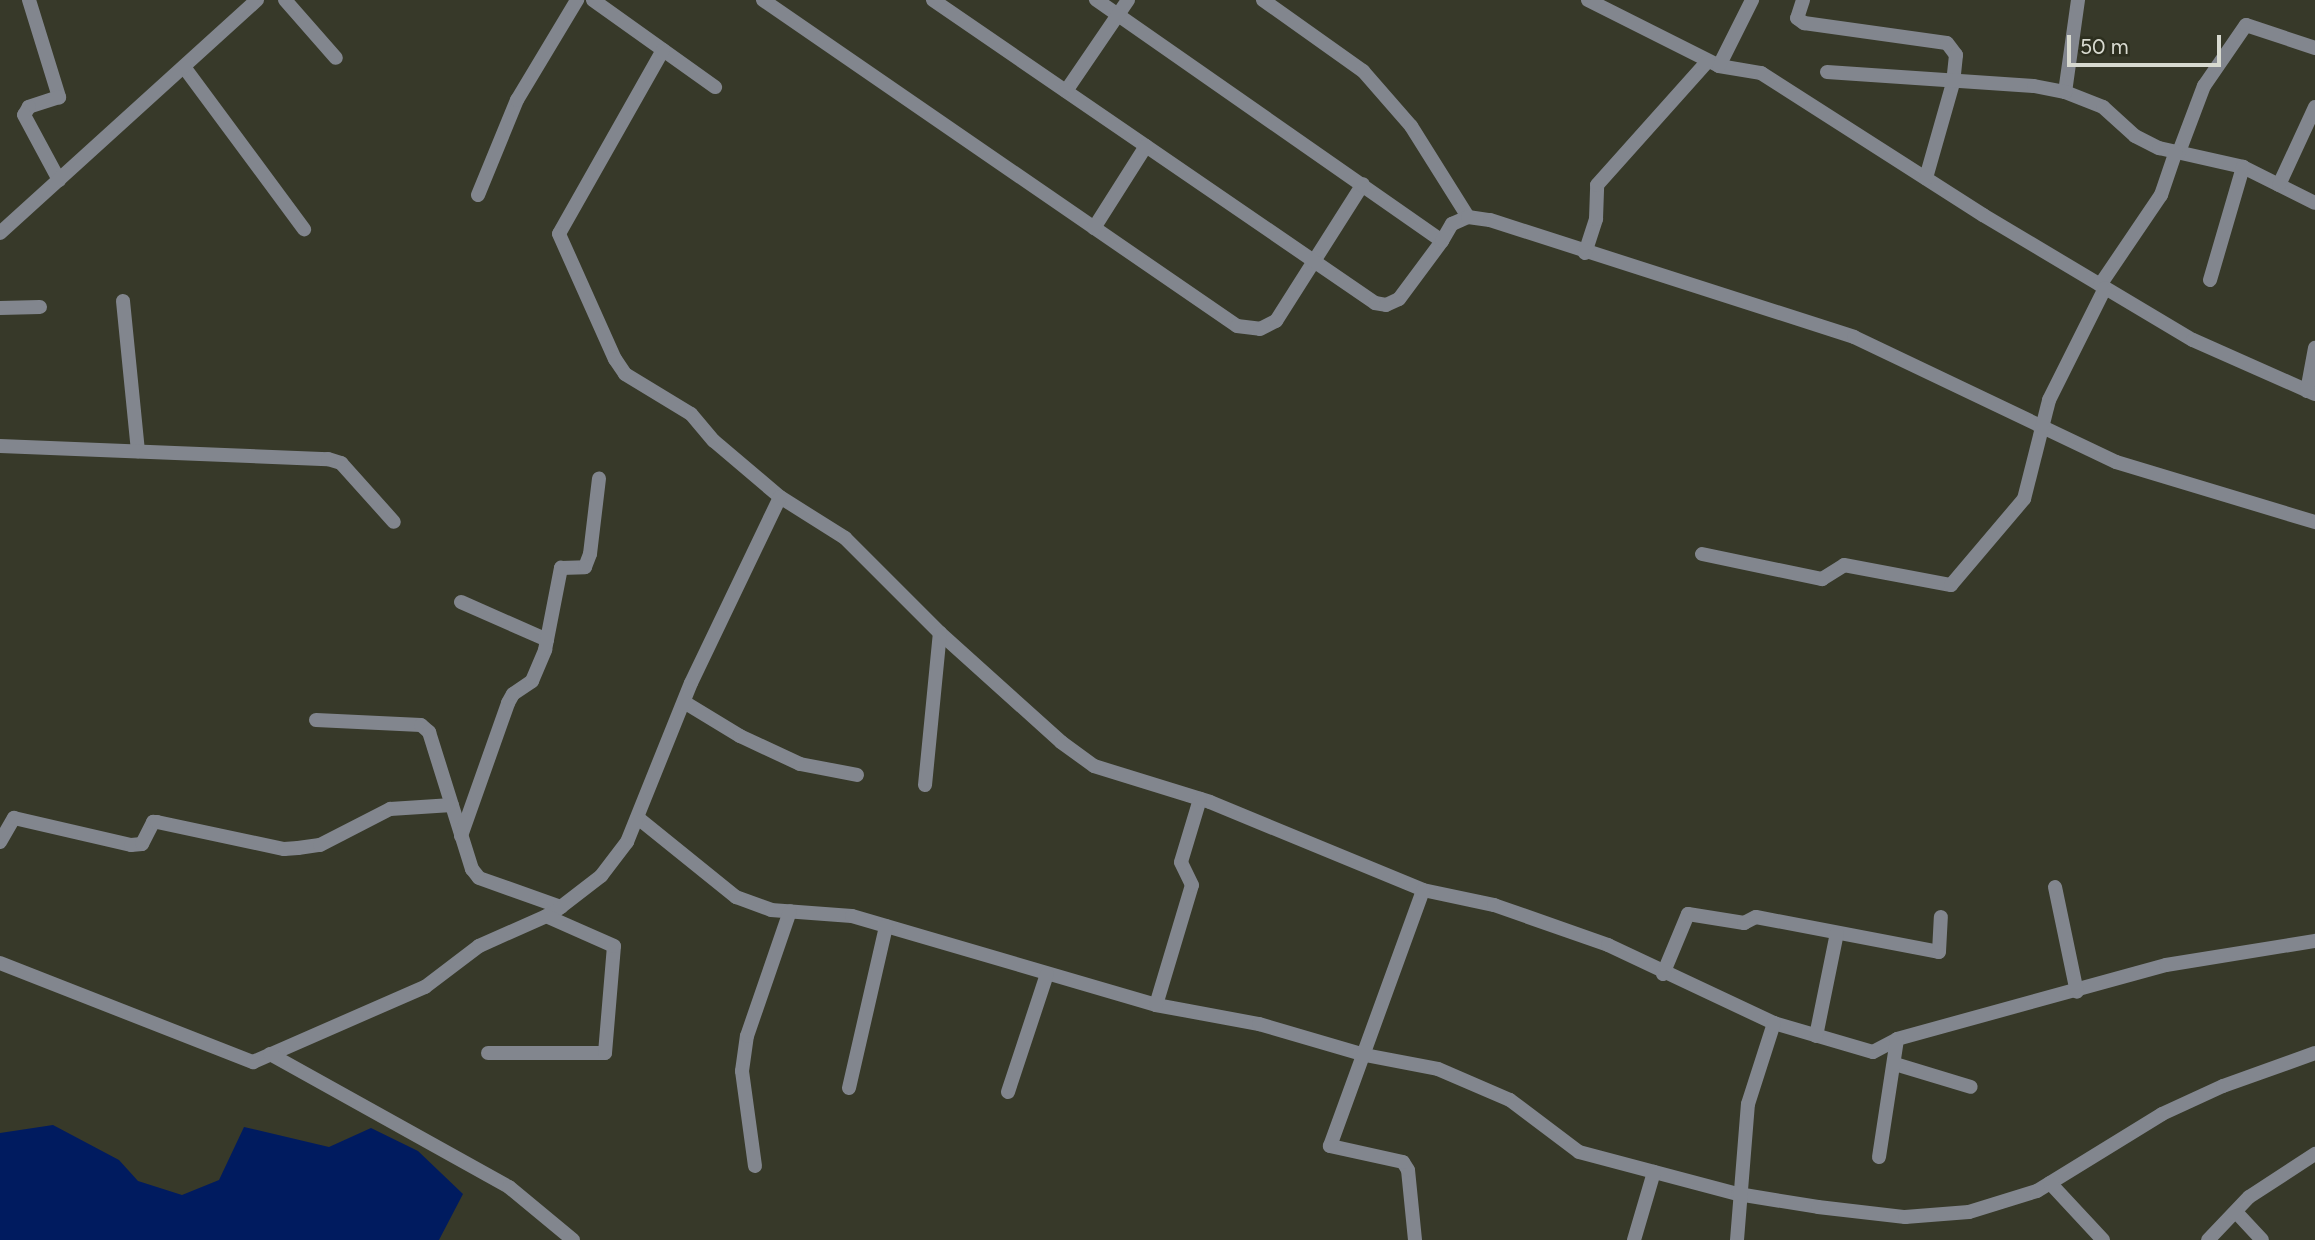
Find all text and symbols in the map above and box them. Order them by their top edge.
scale bar [2070,21,2224,65]
text: 50 m [2080,34,2129,59]

